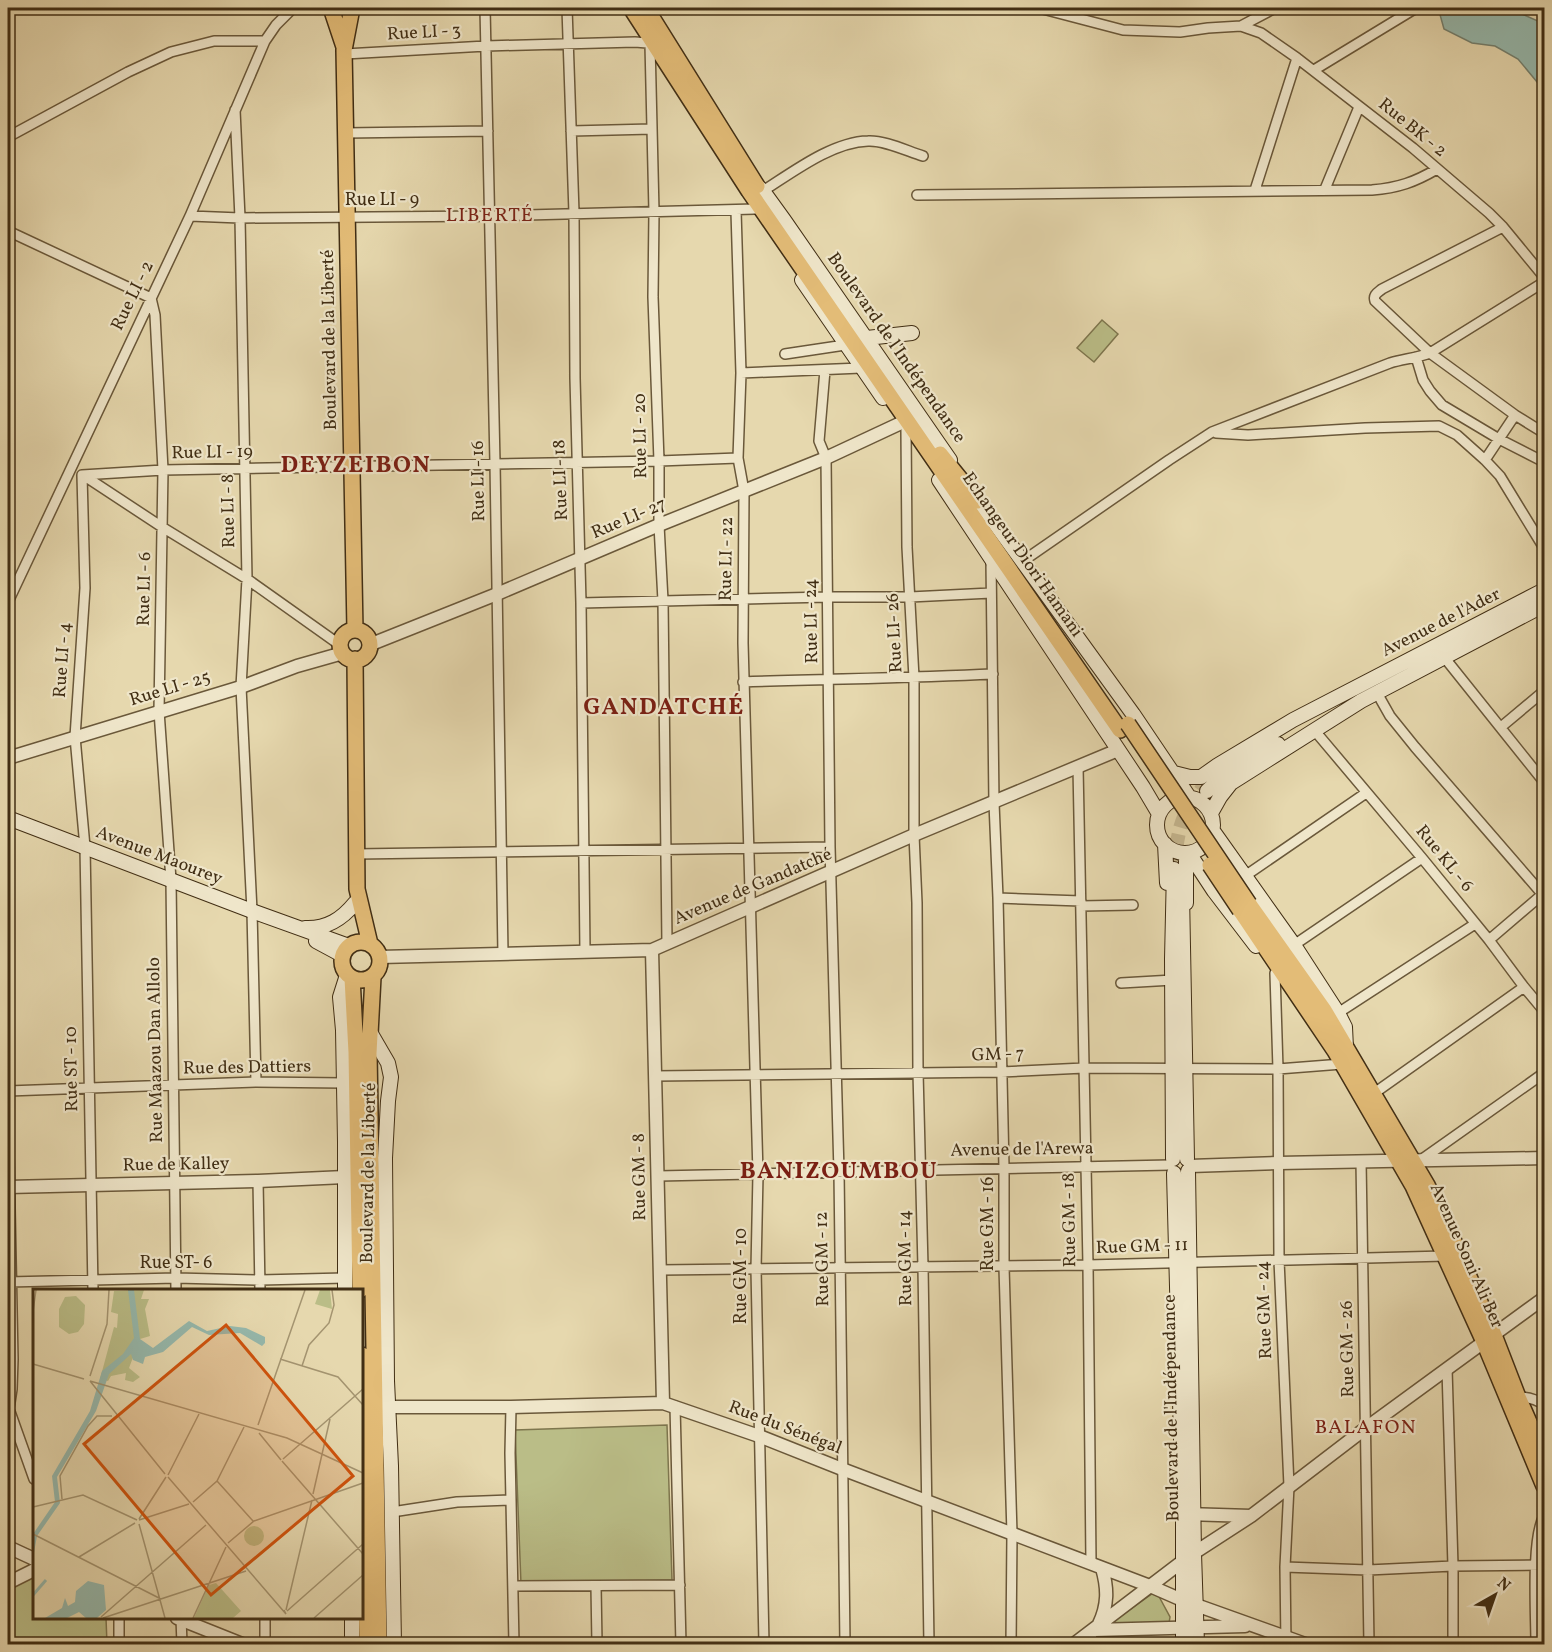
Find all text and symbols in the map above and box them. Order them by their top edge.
street label: Rue LI - 3 [386,19,462,47]
street label: Rue BK - 2 [1372,93,1452,163]
street label: Rue LI - 9 [345,188,419,213]
district label: LIBERTÉ [446,202,534,230]
street label: Boulevard de l'Indépendance [821,248,971,448]
street label: Boulevard de la Liberté [316,249,344,431]
street label: Rue LI - 2 [105,257,161,335]
street label: Rue LI - 20 [628,393,654,479]
street label: Rue LI - 18 [547,439,575,521]
street label: Rue LI - 19 [171,440,253,466]
street label: Rue LI - 16 [466,440,492,522]
district label: DEYZEIBON [281,449,431,483]
street label: Echangeur Diori Hamani [956,467,1088,643]
street label: Rue LI - 8 [216,474,242,548]
street label: Rue LI- 27 [588,492,670,546]
street label: Rue LI - 22 [714,517,740,601]
street label: Rue LI - 6 [132,552,158,626]
street label: Rue LI - 24 [799,578,825,664]
street label: Avenue de l'Ader [1377,582,1505,664]
street label: Rue LI- 26 [880,592,910,674]
street label: Rue LI - 4 [48,621,78,699]
street label: Rue LI - 25 [126,665,214,713]
district label: GANDATCHÉ [583,691,745,725]
street label: Avenue Maourey [92,820,226,892]
street label: Rue KL - 6 [1409,820,1479,898]
street label: Avenue de Gandatché [670,842,836,932]
street label: Rue Maazou Dan Allolo [142,957,170,1143]
street label: Rue ST - 10 [59,1026,85,1112]
street label: GM - 7 [971,1042,1025,1068]
street label: Rue des Dattiers [183,1054,311,1082]
street label: Boulevard de la Liberté [355,1082,383,1264]
street label: Rue GM - 8 [627,1133,653,1221]
street label: Avenue de l'Arewa [950,1136,1094,1164]
street label: Rue de Kalley [122,1152,230,1178]
district label: BANIZOUMBOU [740,1155,938,1189]
street label: Rue GM - 18 [1057,1172,1083,1268]
street label: Rue GM - 16 [976,1177,1001,1271]
street label: Avenue Soni Ali Ber [1423,1180,1509,1333]
street label: Rue GM - 14 [893,1210,919,1306]
street label: Rue GM - 12 [810,1211,836,1307]
street label: Rue GM - 10 [729,1228,754,1324]
street label: Rue GM - 11 [1095,1233,1189,1261]
street label: Rue ST- 6 [140,1251,212,1276]
street label: Rue GM - 24 [1251,1260,1279,1360]
inset map [33,1289,363,1619]
street label: Boulevard de l'Indépendance [1158,1294,1186,1522]
street label: Rue GM - 26 [1335,1300,1361,1398]
street label: Rue du Sénégal [725,1395,845,1461]
district label: BALAFON [1315,1414,1417,1442]
north arrow [1465,1565,1525,1625]
text: N [1492,1573,1515,1597]

